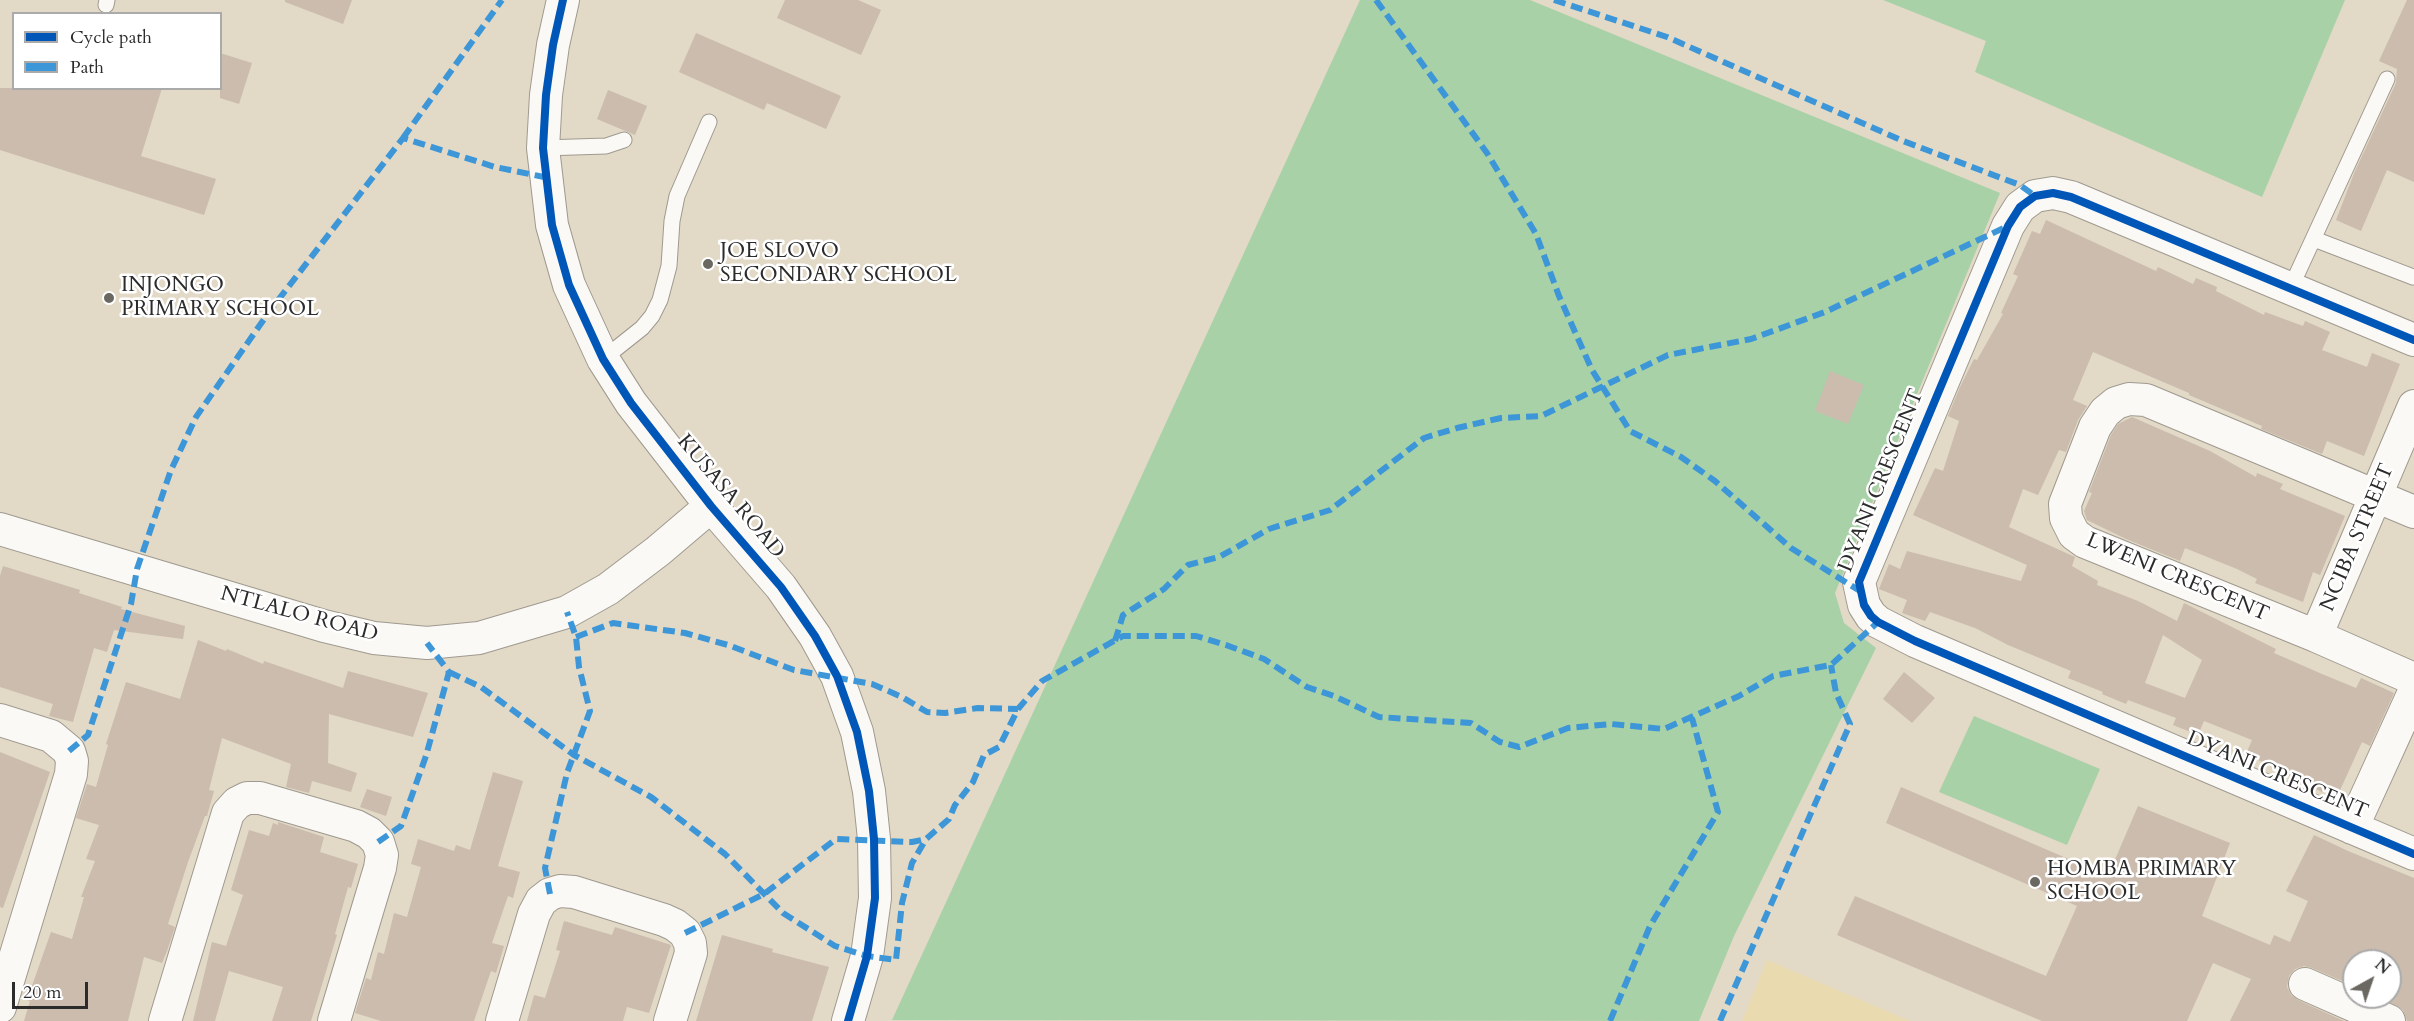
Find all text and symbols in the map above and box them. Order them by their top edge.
legend [12,12,222,90]
text: Cycle path [70,25,152,50]
text: Path [70,55,104,80]
place label: JOE SLOVO SECONDARY SCHOOL [720,239,957,289]
marker: JOE SLOVO SECONDARY SCHOOL [701,257,715,271]
place label: INJONGO PRIMARY SCHOOL [121,273,319,323]
marker: INJONGO PRIMARY SCHOOL [102,291,116,305]
street label: DYANI CRESCENT [1834,386,1930,576]
street label: KUSASA ROAD [671,430,789,564]
street label: NCIBA STREET [2316,460,2400,616]
street label: LWENI CRESCENT [2082,528,2272,628]
street label: NTLALO ROAD [217,582,381,648]
street label: DYANI CRESCENT [2182,726,2372,826]
place label: HOMBA PRIMARY SCHOOL [2047,857,2236,907]
marker: HOMBA PRIMARY SCHOOL [2028,875,2042,889]
north arrow [2342,949,2402,1009]
text: N [2370,954,2395,980]
scale bar [15,970,92,1008]
text: 20 m [23,980,62,1005]

